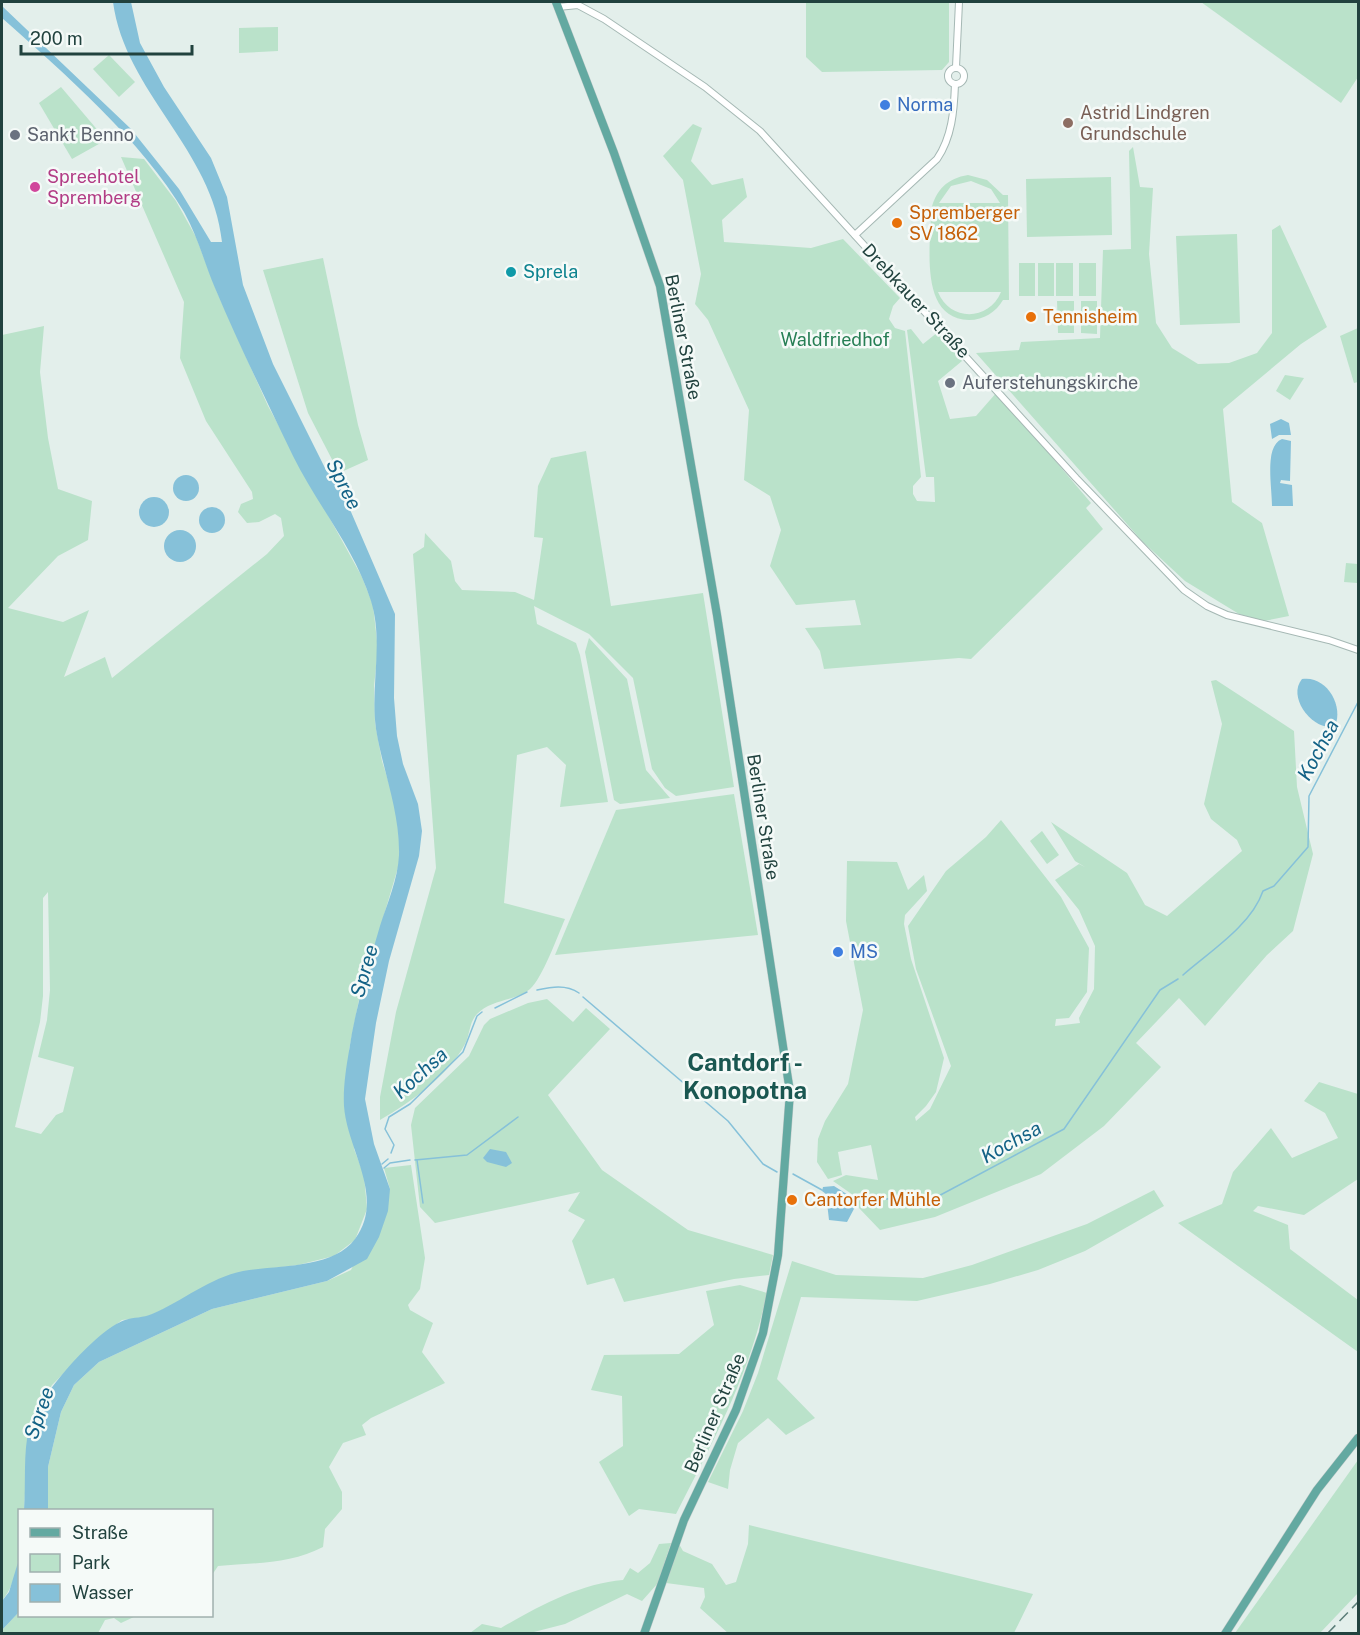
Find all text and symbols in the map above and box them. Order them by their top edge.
scale bar [21,18,192,56]
text: 200 m [30,28,83,49]
place label: Norma [897,94,953,115]
marker: Norma [878,98,892,112]
place label: Astrid Lindgren Grundschule [1080,102,1210,144]
marker: Astrid Lindgren Grundschule [1061,116,1075,130]
place label: Sankt Benno [27,124,134,145]
marker: Sankt Benno [8,128,22,142]
place label: Spreehotel Spremberg [47,166,141,208]
marker: Spreehotel Spremberg [28,180,42,194]
place label: Spremberger SV 1862 [909,202,1020,244]
marker: Spremberger SV 1862 [890,216,904,230]
street label: Drebkauer Straße [858,239,975,362]
place label: Sprela [523,261,578,282]
marker: Sprela [504,265,518,279]
street label: Berliner Straße [661,272,706,401]
place label: Tennisheim [1043,306,1138,327]
marker: Tennisheim [1024,310,1038,324]
park label: Waldfriedhof [780,329,890,350]
place label: Auferstehungskirche [962,372,1138,393]
marker: Auferstehungskirche [943,376,957,390]
water label: Spree [321,455,367,514]
water label: Kochsa [1292,716,1344,784]
street label: Berliner Straße [743,752,784,882]
place label: MS [850,941,878,962]
water label: Spree [345,942,383,1000]
marker: MS [831,945,845,959]
water label: Kochsa [388,1042,452,1104]
district label: Cantdorf - Konopotna [683,1048,807,1104]
water label: Kochsa [977,1116,1045,1168]
place label: Cantorfer Mühle [804,1189,941,1210]
marker: Cantorfer Mühle [785,1193,799,1207]
street label: Berliner Straße [680,1350,749,1476]
water label: Spree [19,1384,59,1442]
legend [18,1509,213,1617]
text: Straße [72,1522,128,1543]
text: Park [72,1552,110,1573]
text: Wasser [72,1582,134,1603]

